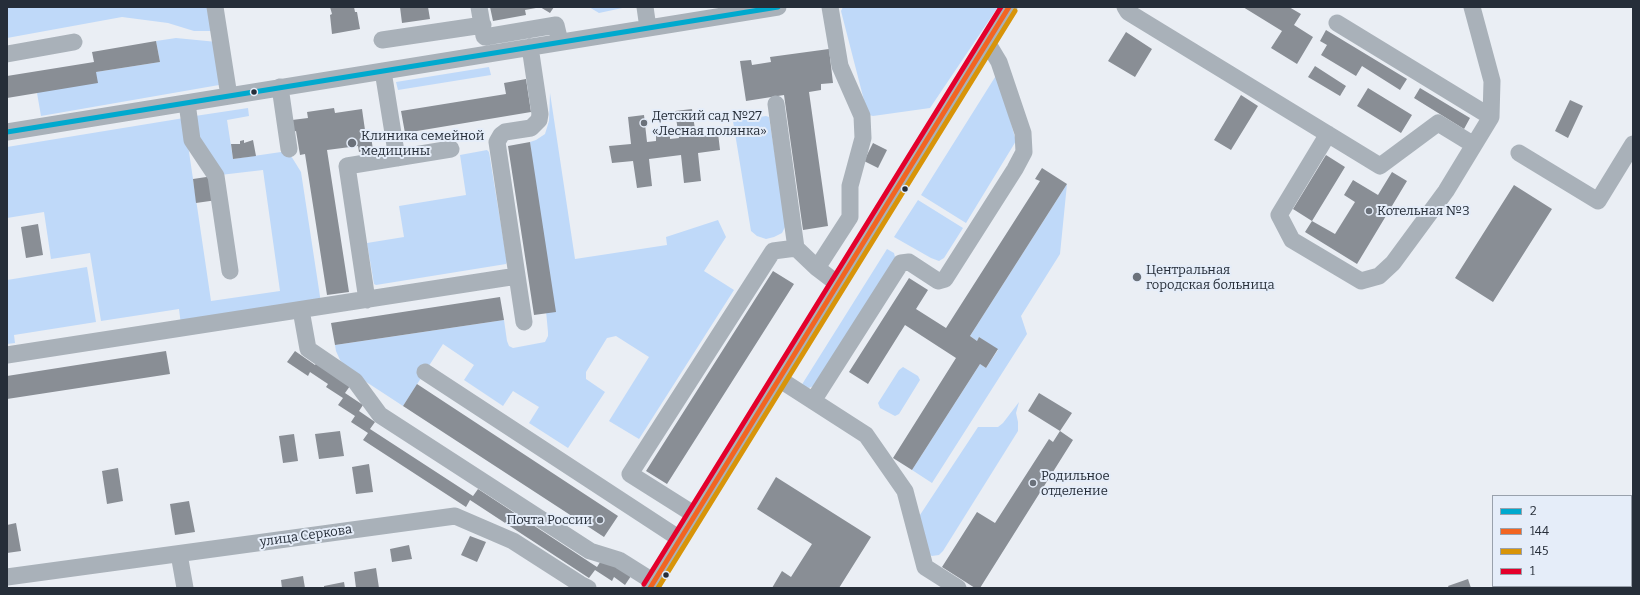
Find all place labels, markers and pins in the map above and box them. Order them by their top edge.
unlabelled marker [249,87,259,97]
place label: Детский сад №27 «Лесная полянка» [652,108,767,139]
marker: Детский сад №27 «Лесная полянка» [639,118,649,128]
place label: Клиника семейной медицины [361,128,484,159]
marker: Клиника семейной медицины [346,137,358,149]
unlabelled marker [900,184,910,194]
place label: Котельная №3 [1377,203,1470,219]
marker: Котельная №3 [1364,206,1374,216]
place label: Центральная городская больница [1146,262,1275,293]
marker: Центральная городская больница [1131,271,1143,283]
place label: Родильное отделение [1041,468,1110,499]
marker: Родильное отделение [1028,478,1038,488]
place label: Почта России [506,512,592,528]
marker: Почта России [595,515,605,525]
unlabelled marker [661,570,671,580]

